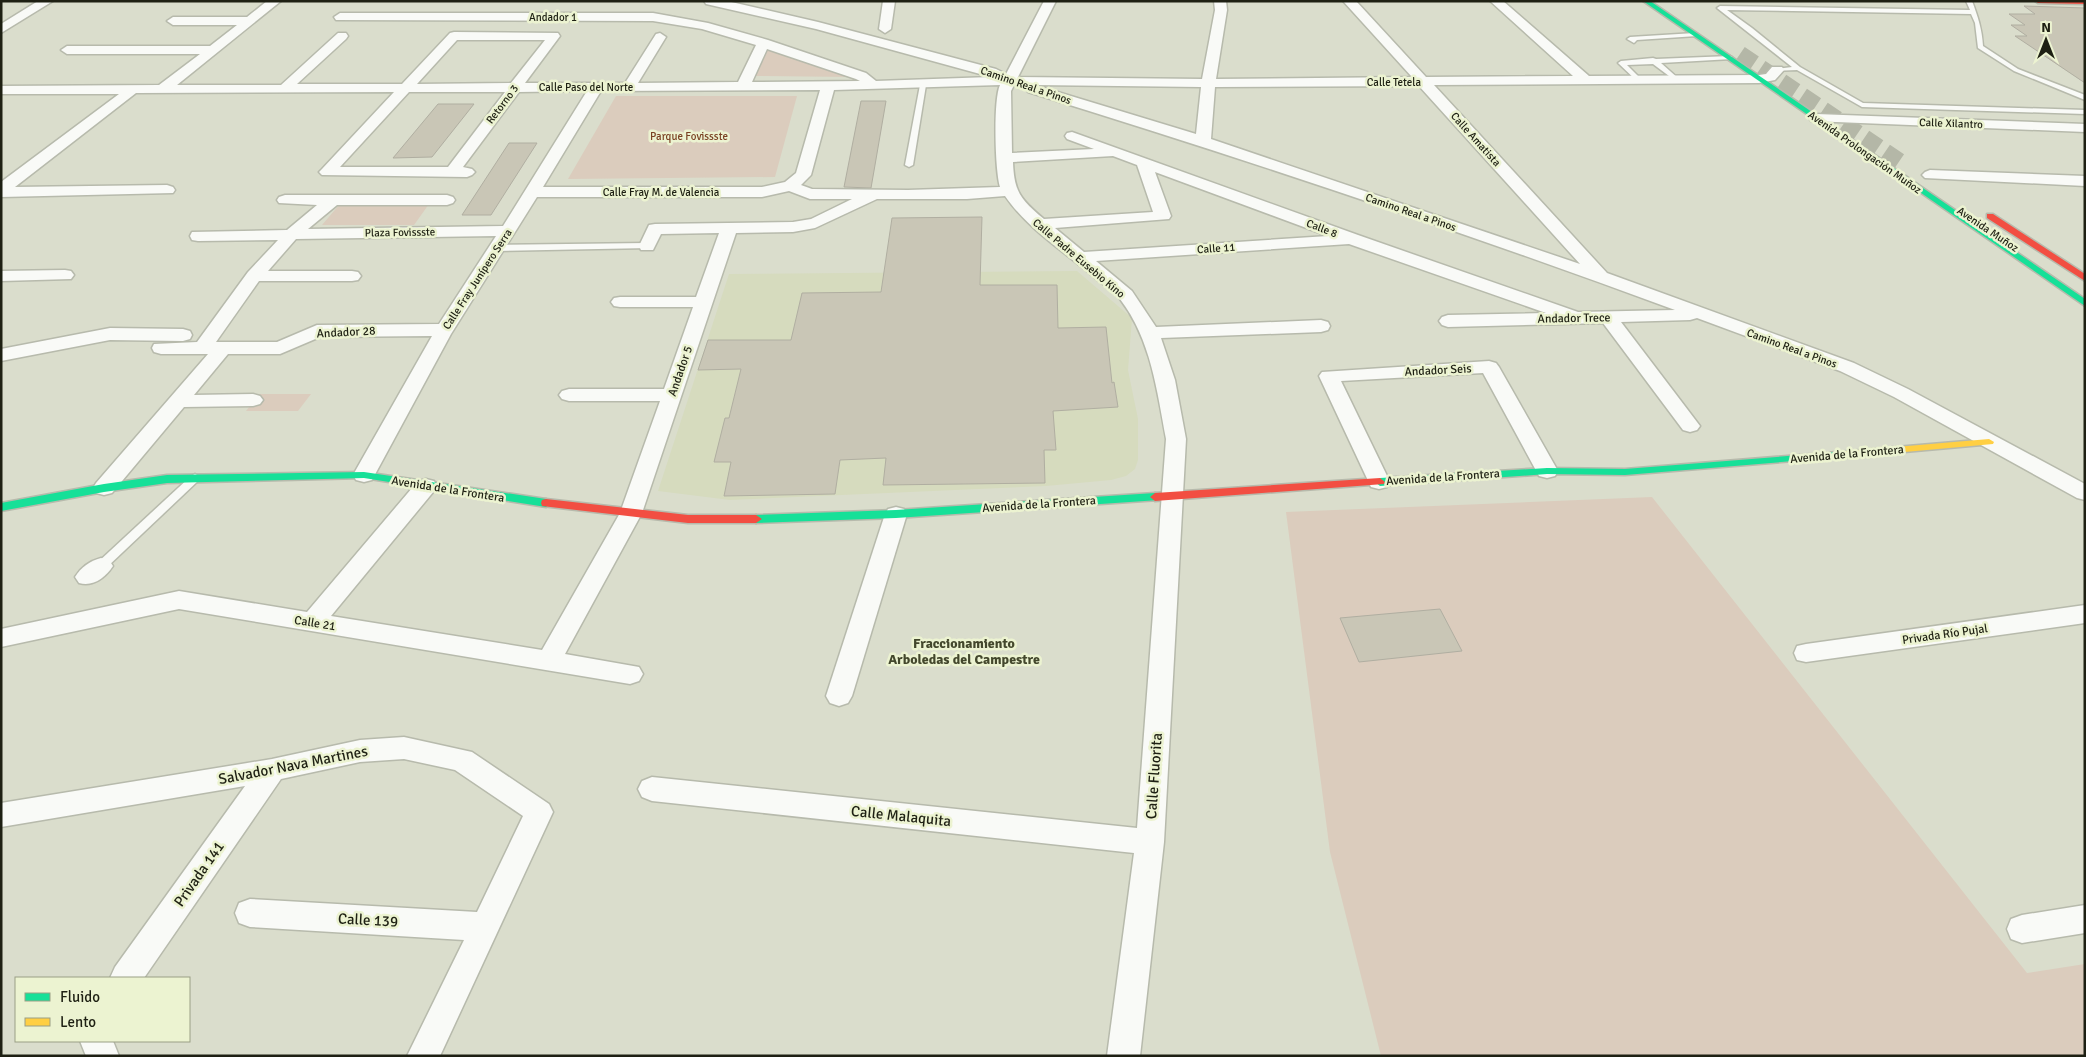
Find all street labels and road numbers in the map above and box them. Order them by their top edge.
street label: Andador 1 [529,11,577,24]
street label: Camino Real a Pinos [979,64,1073,107]
street label: Calle Tetela [1367,76,1422,89]
street label: Calle Paso del Norte [539,81,633,94]
street label: Retorno 3 [483,82,521,126]
street label: Avenida Prolongación Muñoz [1806,108,1924,197]
street label: Calle Amatista [1448,110,1504,169]
street label: Calle Xilantro [1919,116,1983,131]
street label: Calle Fray M. de Valencia [603,186,720,199]
street label: Camino Real a Pinos [1364,191,1458,234]
street label: Avenida Muñoz [1955,204,2021,255]
street label: Calle Padre Eusebio Kino [1030,216,1128,301]
street label: Calle 8 [1304,217,1339,240]
street label: Plaza Fovissste [365,225,435,240]
street label: Calle Fray Junípero Serra [440,226,515,332]
street label: Calle 11 [1197,241,1236,256]
street label: Andador Trece [1537,310,1611,327]
street label: Andador 28 [316,323,376,342]
street label: Camino Real a Pinos [1745,326,1839,371]
street label: Andador 5 [665,344,696,398]
street label: Andador Seis [1404,361,1472,380]
street label: Avenida de la Frontera [1790,442,1905,467]
street label: Avenida de la Frontera [1386,466,1500,489]
street label: Avenida de la Frontera [390,473,505,506]
street label: Avenida de la Frontera [982,493,1096,516]
street label: Calle 21 [293,613,337,634]
street label: Privada Río Pujal [1901,621,1989,648]
street label: Calle Fluorita [1142,732,1166,820]
street label: Salvador Nava Martines [217,742,370,788]
street label: Calle Malaquita [850,802,952,830]
street label: Privada 141 [170,838,228,910]
street label: Calle 139 [337,909,399,931]

